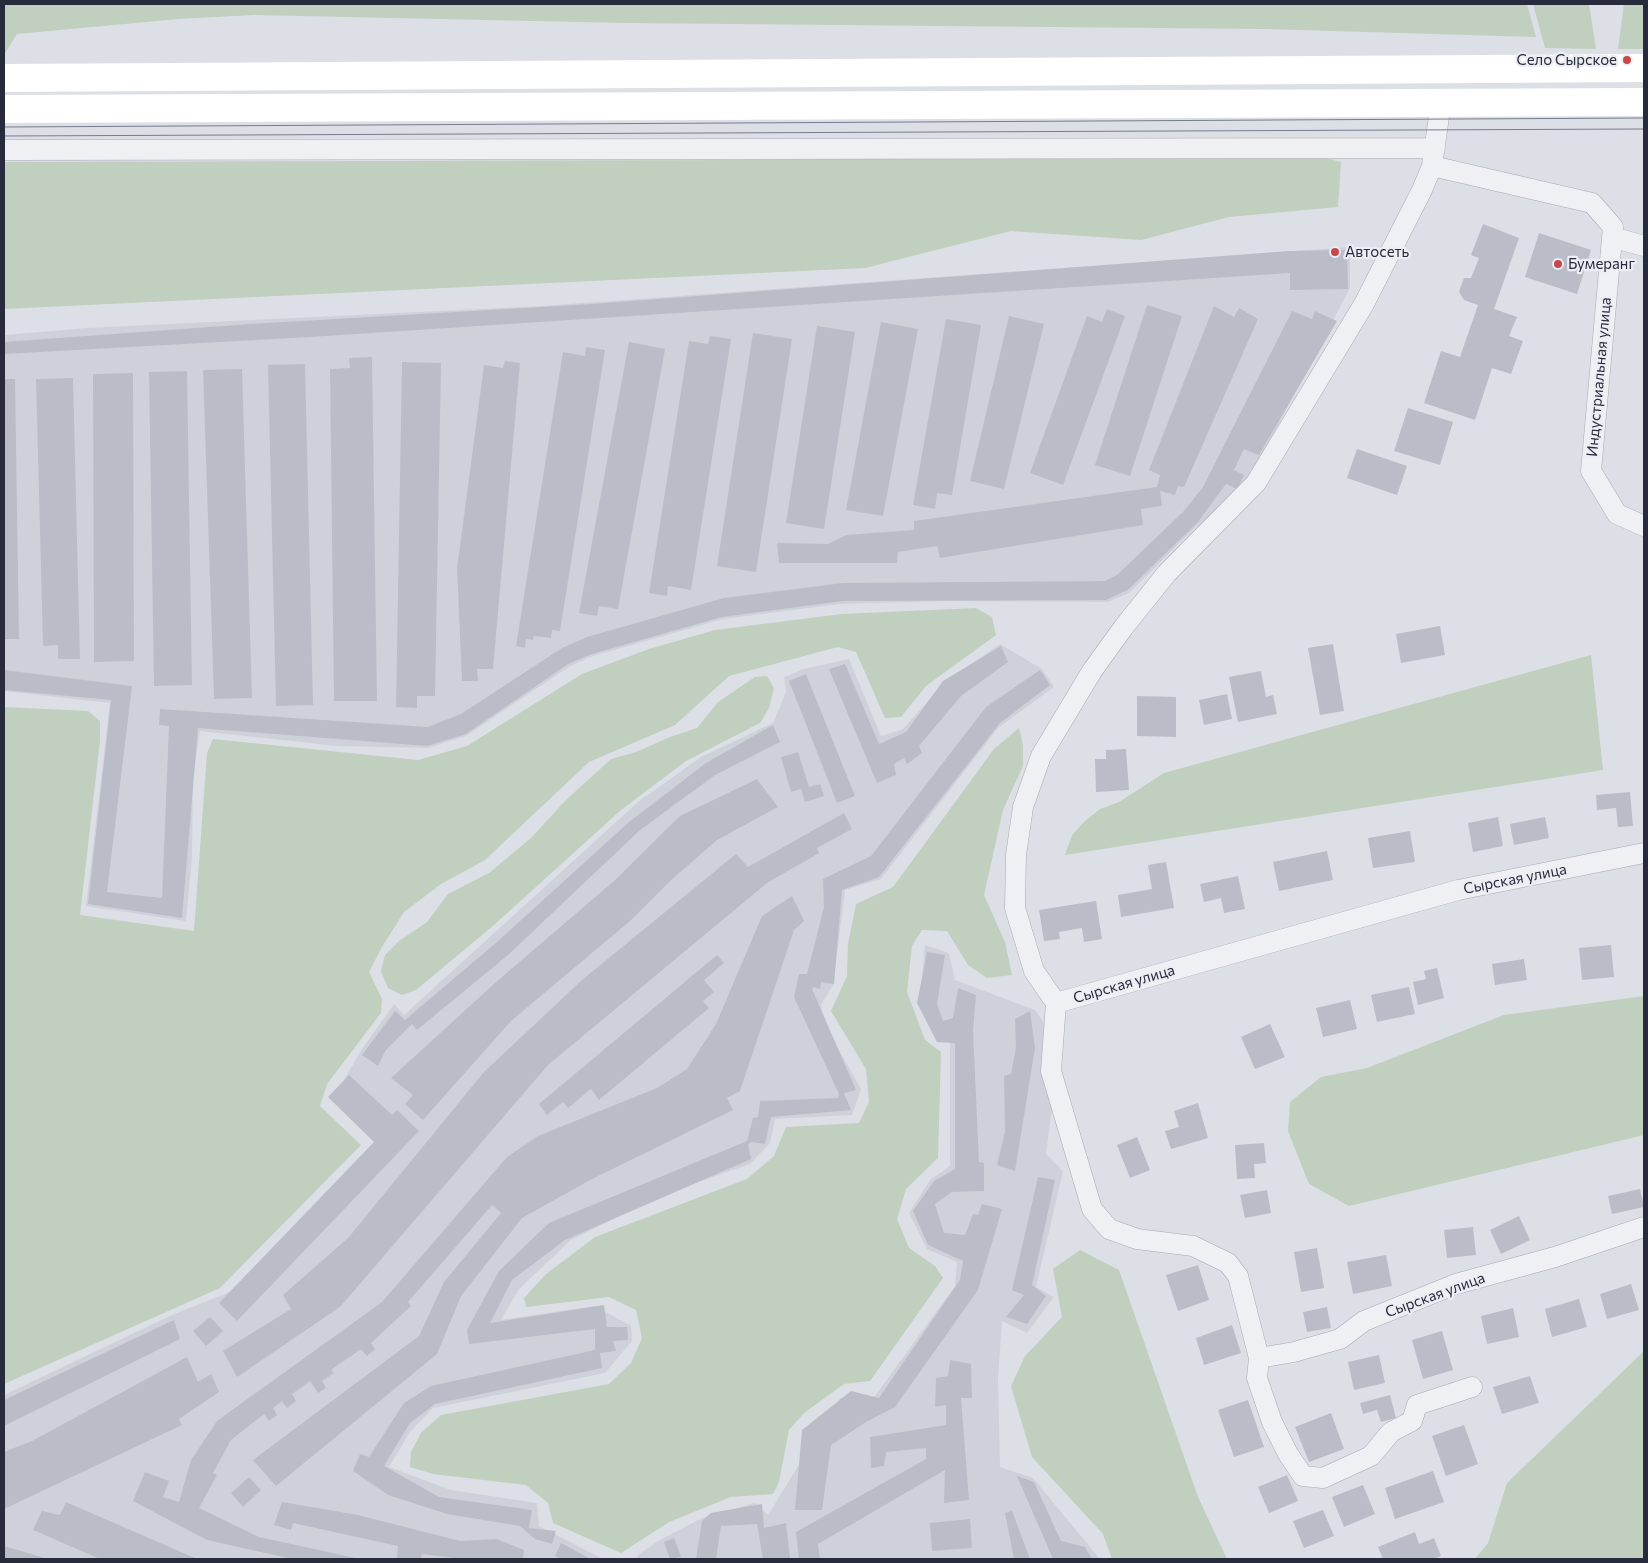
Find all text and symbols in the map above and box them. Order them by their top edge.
place label: Село Сырское [1516,51,1617,69]
marker: Село Сырское [1621,54,1633,66]
place label: Автосеть [1345,243,1409,261]
marker: Автосеть [1329,246,1341,258]
place label: Бумеранг [1568,255,1635,273]
marker: Бумеранг [1552,258,1564,270]
street label: Индустриальная улица [1583,296,1615,458]
street label: Сырская улица [1462,860,1568,898]
street label: Сырская улица [1071,961,1177,1007]
street label: Сырская улица [1383,1269,1487,1321]

